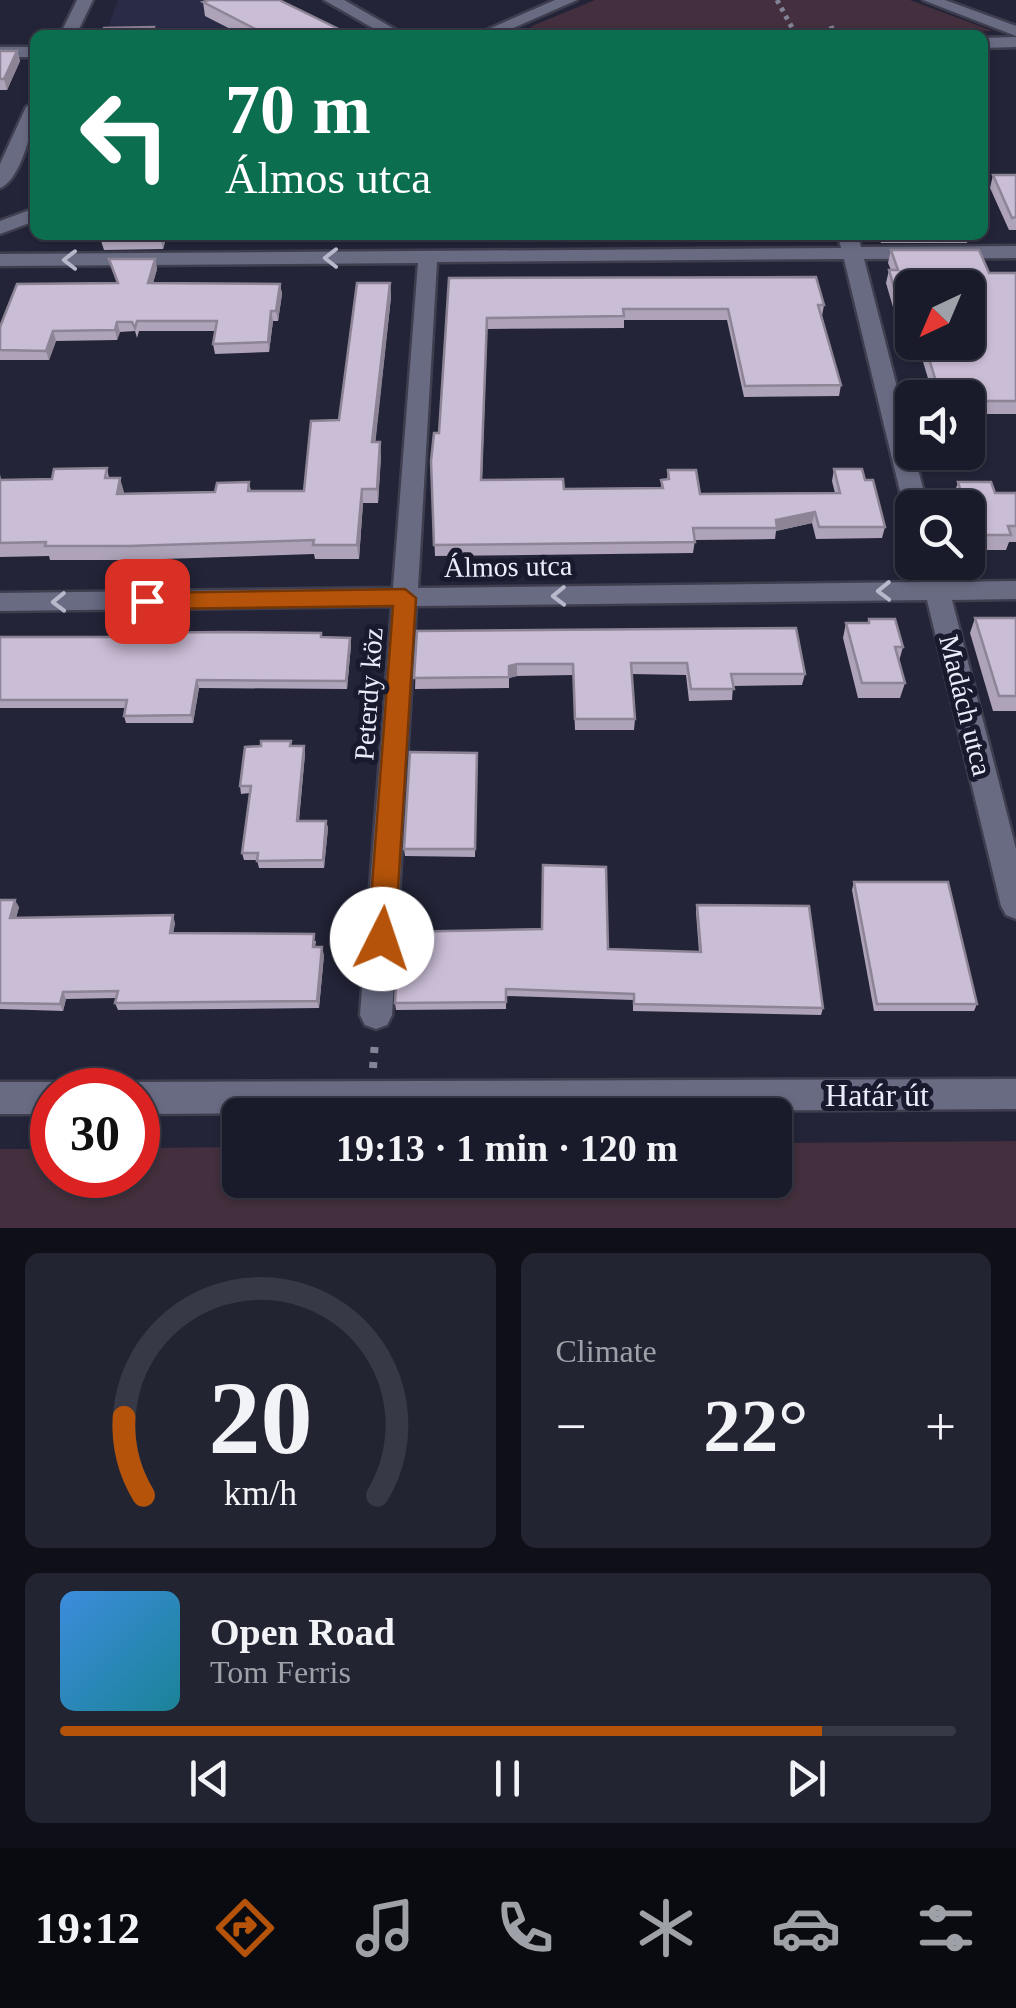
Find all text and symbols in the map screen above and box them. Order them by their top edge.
icon: left [60,70,190,200]
text: 70 m [225,71,371,148]
text: Álmos utca [225,153,431,203]
one-way arrow [322,247,338,268]
one-way arrow [61,249,77,270]
north arrow [895,270,985,360]
map controls [895,270,985,580]
button: sound [895,380,985,470]
button: search [895,490,985,580]
street label: Álmos utca [444,550,573,583]
pin [105,559,190,644]
icon: arrive [120,574,175,629]
one-way arrow [875,581,891,602]
one-way arrow [550,585,566,606]
one-way arrow [50,591,66,613]
street label: Peterdy köz [348,627,389,761]
street label: Madách utca [933,632,998,779]
position arrow [330,887,434,991]
speed limit sign: 30 [30,1068,160,1198]
street label: Határ út [825,1077,929,1113]
text: 19:13 · 1 min · 120 m [336,1127,678,1169]
text: Climate [556,1333,657,1369]
text: 20 [208,1360,312,1475]
text: 22° [703,1384,808,1467]
text: − [556,1396,587,1457]
text: + [925,1396,956,1457]
text: km/h [224,1473,297,1513]
text: Open Road [210,1611,395,1653]
text: Tom Ferris [210,1654,351,1690]
icon: previous [182,1751,237,1806]
icon: pause [480,1751,535,1806]
icon: next [779,1751,834,1806]
icon: directions [210,1893,280,1963]
icon: music [350,1893,420,1963]
icon: phone [490,1893,560,1963]
icon: climate [631,1893,701,1963]
icon: car [771,1893,841,1963]
icon: filters [911,1893,981,1963]
text: 19:12 [35,1903,140,1953]

